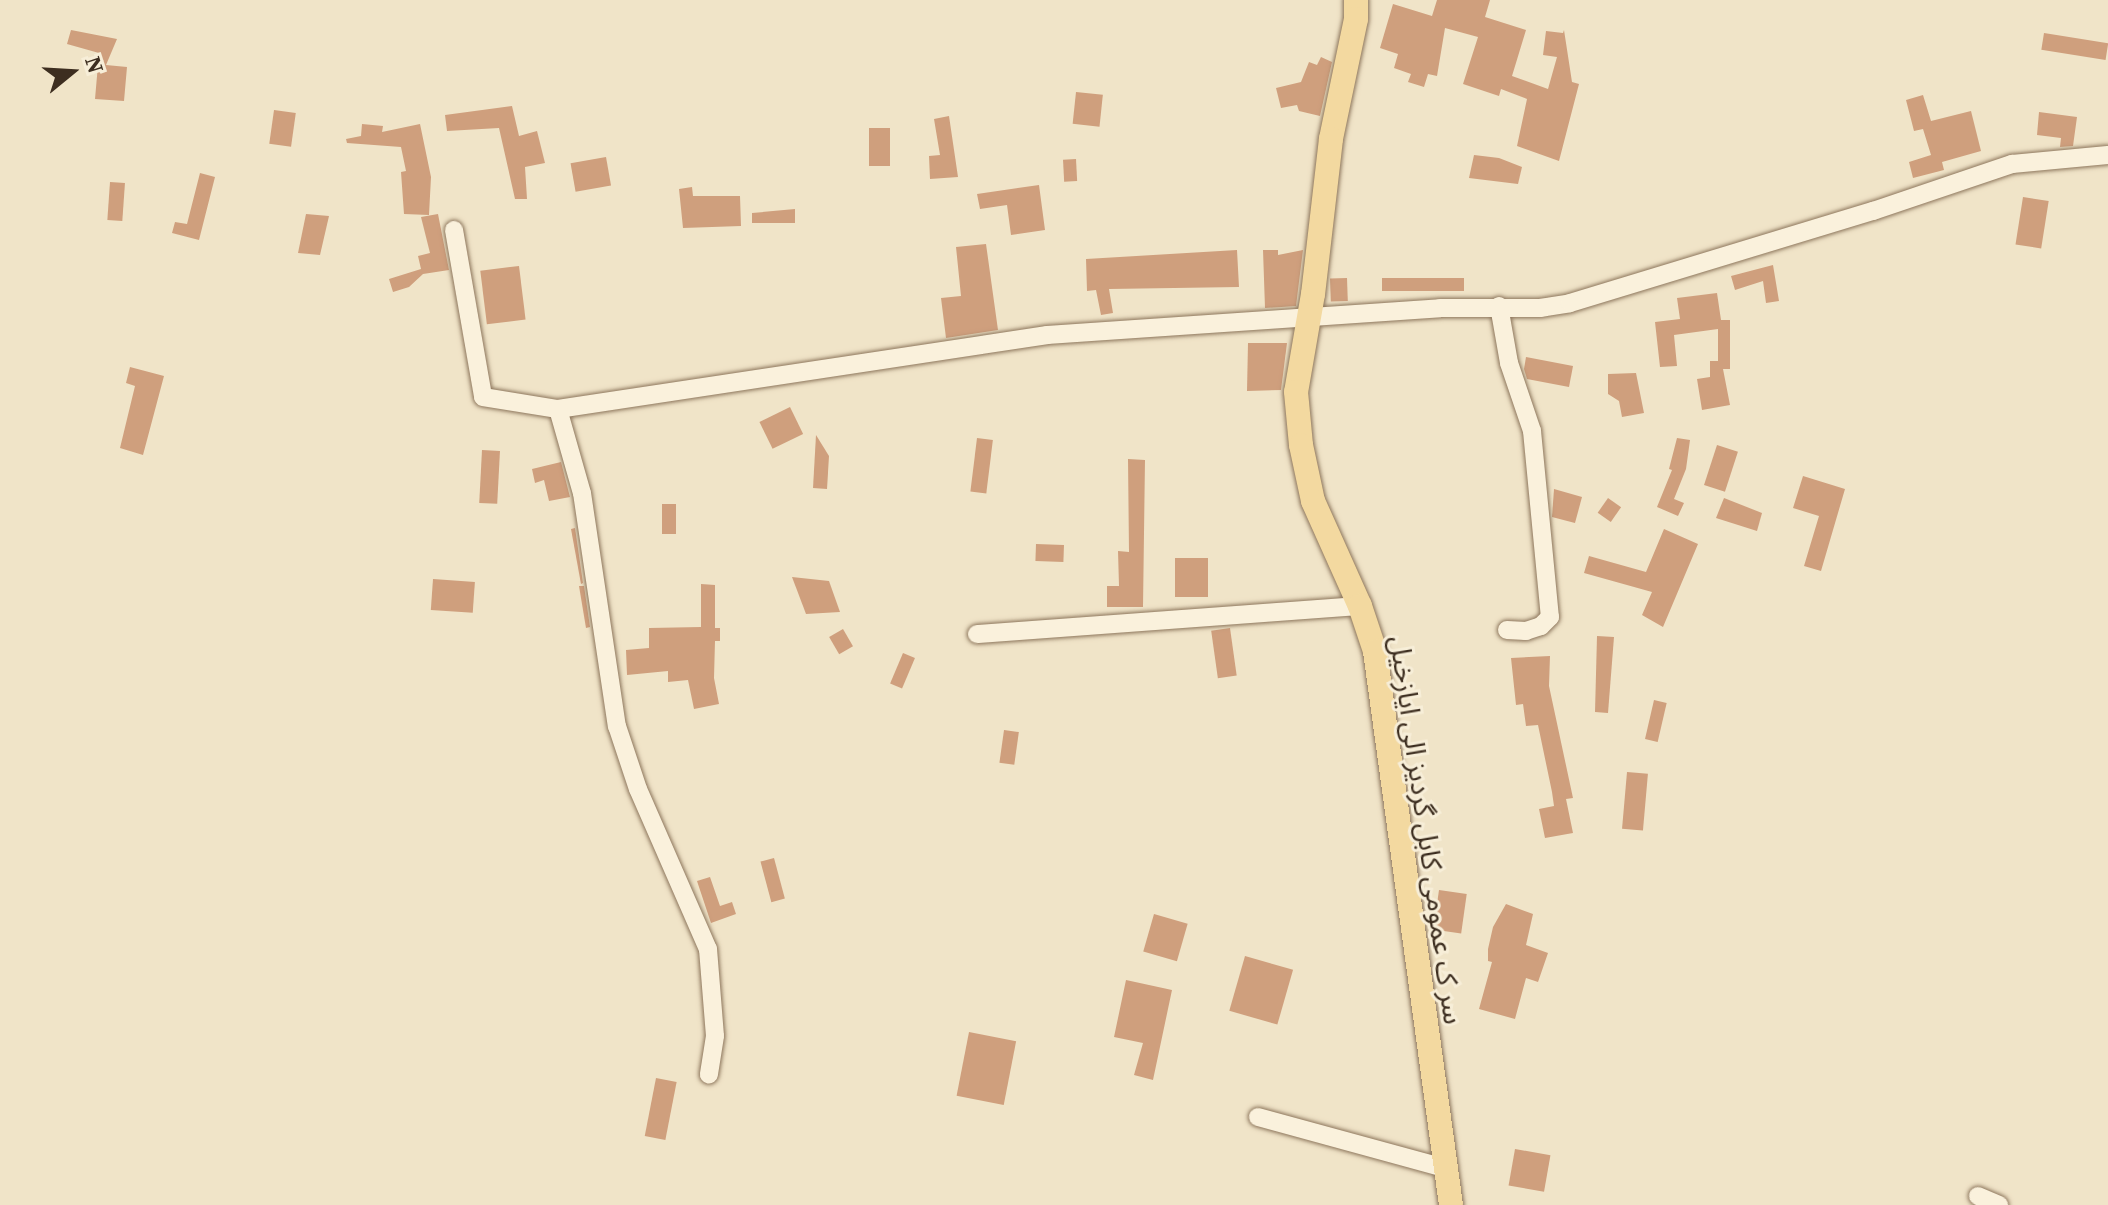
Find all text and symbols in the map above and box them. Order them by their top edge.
north arrow [32,32,112,112]
text: N [78,52,112,77]
street label: سر ک عمومی کابل گردیز الی ایازخیل [1383,634,1471,1026]

